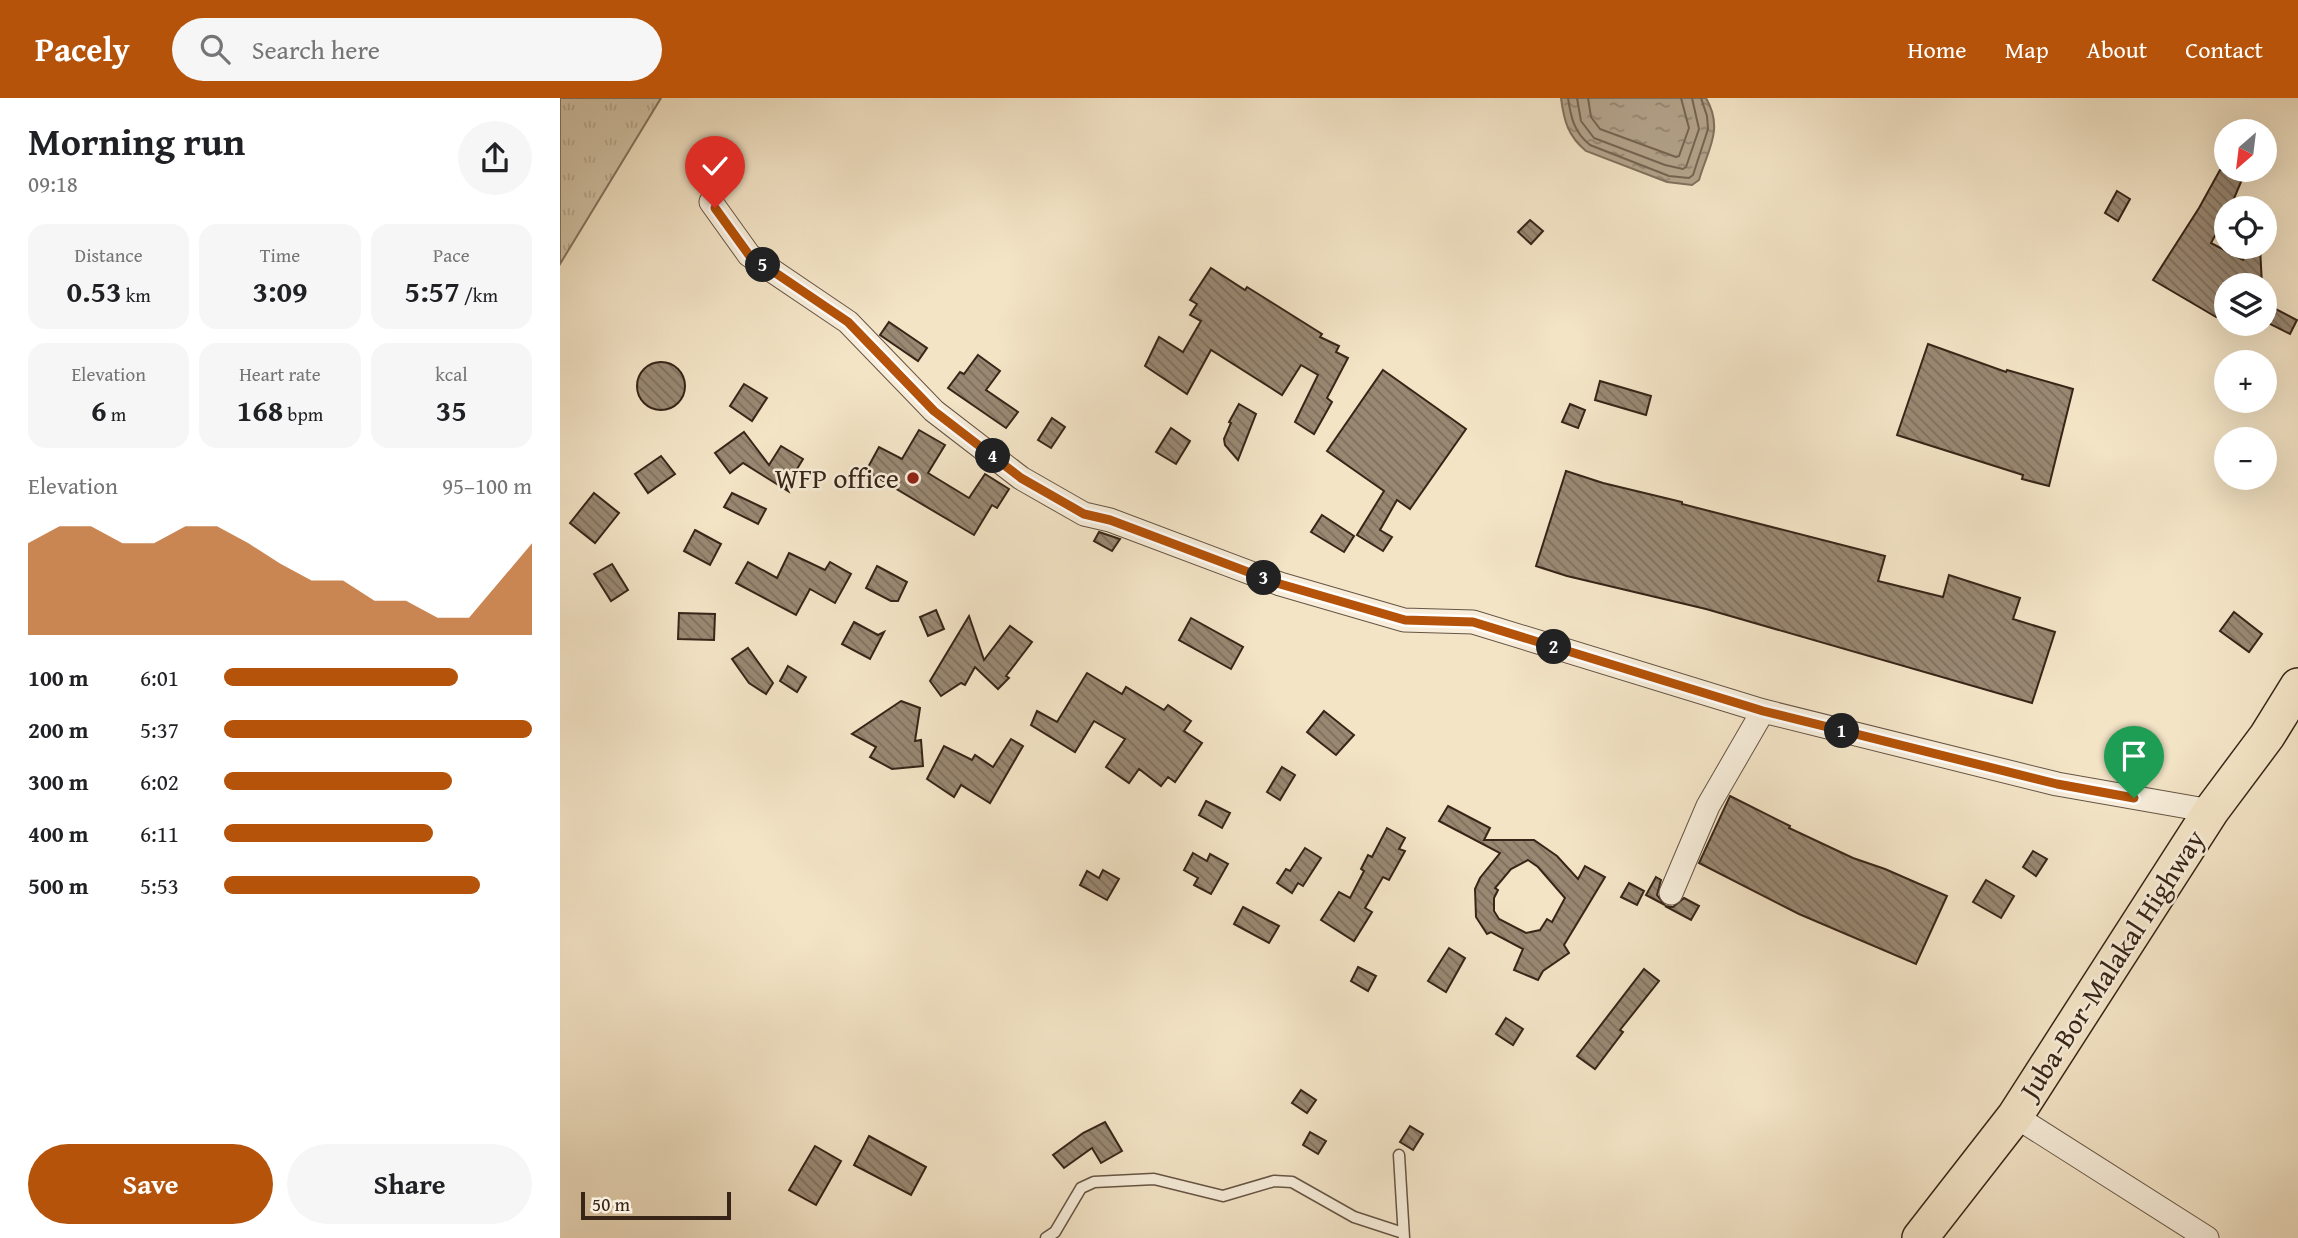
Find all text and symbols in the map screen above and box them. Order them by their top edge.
search box [172,18,662,81]
text: Pacely [35,25,130,73]
icon: search [196,30,234,68]
text: Search here [252,30,380,69]
text: Home [1908,32,1967,67]
text: Map [2005,32,2049,67]
text: About [2087,32,2147,67]
text: Contact [2185,32,2263,67]
text: Morning run [28,113,245,169]
north arrow [2214,119,2277,182]
map controls [2214,119,2277,490]
button: share [458,121,532,195]
pin [685,136,745,208]
icon: check [696,147,734,185]
text: 09:18 [28,167,78,200]
button: locate [2214,196,2277,259]
text: Distance [75,241,143,269]
text: Time [260,241,300,269]
text: Pace [433,241,470,269]
pin: 5 [746,248,780,282]
text: 5 [758,250,767,278]
text: 0.53 [66,269,122,313]
text: 3:09 [252,269,308,313]
text: 5:57 [405,269,460,313]
button: layers [2214,273,2277,336]
text: km [122,281,151,309]
text: /km [460,281,498,309]
button: + [2214,350,2277,413]
text: Elevation [71,360,146,388]
text: Heart rate [239,360,321,388]
text: kcal [435,360,468,388]
text: 6 [91,388,107,432]
text: 168 [237,388,283,432]
text: 35 [436,388,467,432]
text: m [107,400,126,428]
text: bpm [283,400,323,428]
button: − [2214,427,2277,490]
pin: 4 [976,438,1010,474]
text: 4 [988,441,997,469]
place label: WFP office [775,457,899,498]
text: Elevation [28,469,118,502]
text: 95–100 m [442,469,532,502]
marker: WFP office [905,470,921,486]
pin: 3 [1246,560,1282,596]
text: 3 [1259,563,1268,591]
pin: 2 [1536,630,1572,664]
text: 2 [1549,632,1558,660]
text: 100 m [28,661,89,694]
text: 6:01 [140,661,179,694]
text: 200 m [28,713,89,746]
text: 5:37 [140,713,179,746]
pin: 1 [1824,714,1860,748]
text: 1 [1837,716,1846,744]
pin [2104,726,2164,798]
icon: arrive [2115,737,2153,775]
text: 300 m [28,765,89,798]
text: 6:02 [140,765,179,798]
text: 400 m [28,817,89,850]
text: 6:11 [140,817,179,850]
street label: Juba-Bor-Malakal Highway [2007,821,2214,1109]
text: 500 m [28,869,89,902]
text: 5:53 [140,869,179,902]
button: Save [28,1144,273,1224]
button: Share [287,1144,532,1224]
scale bar [581,1189,732,1221]
text: 50 m [592,1190,630,1218]

